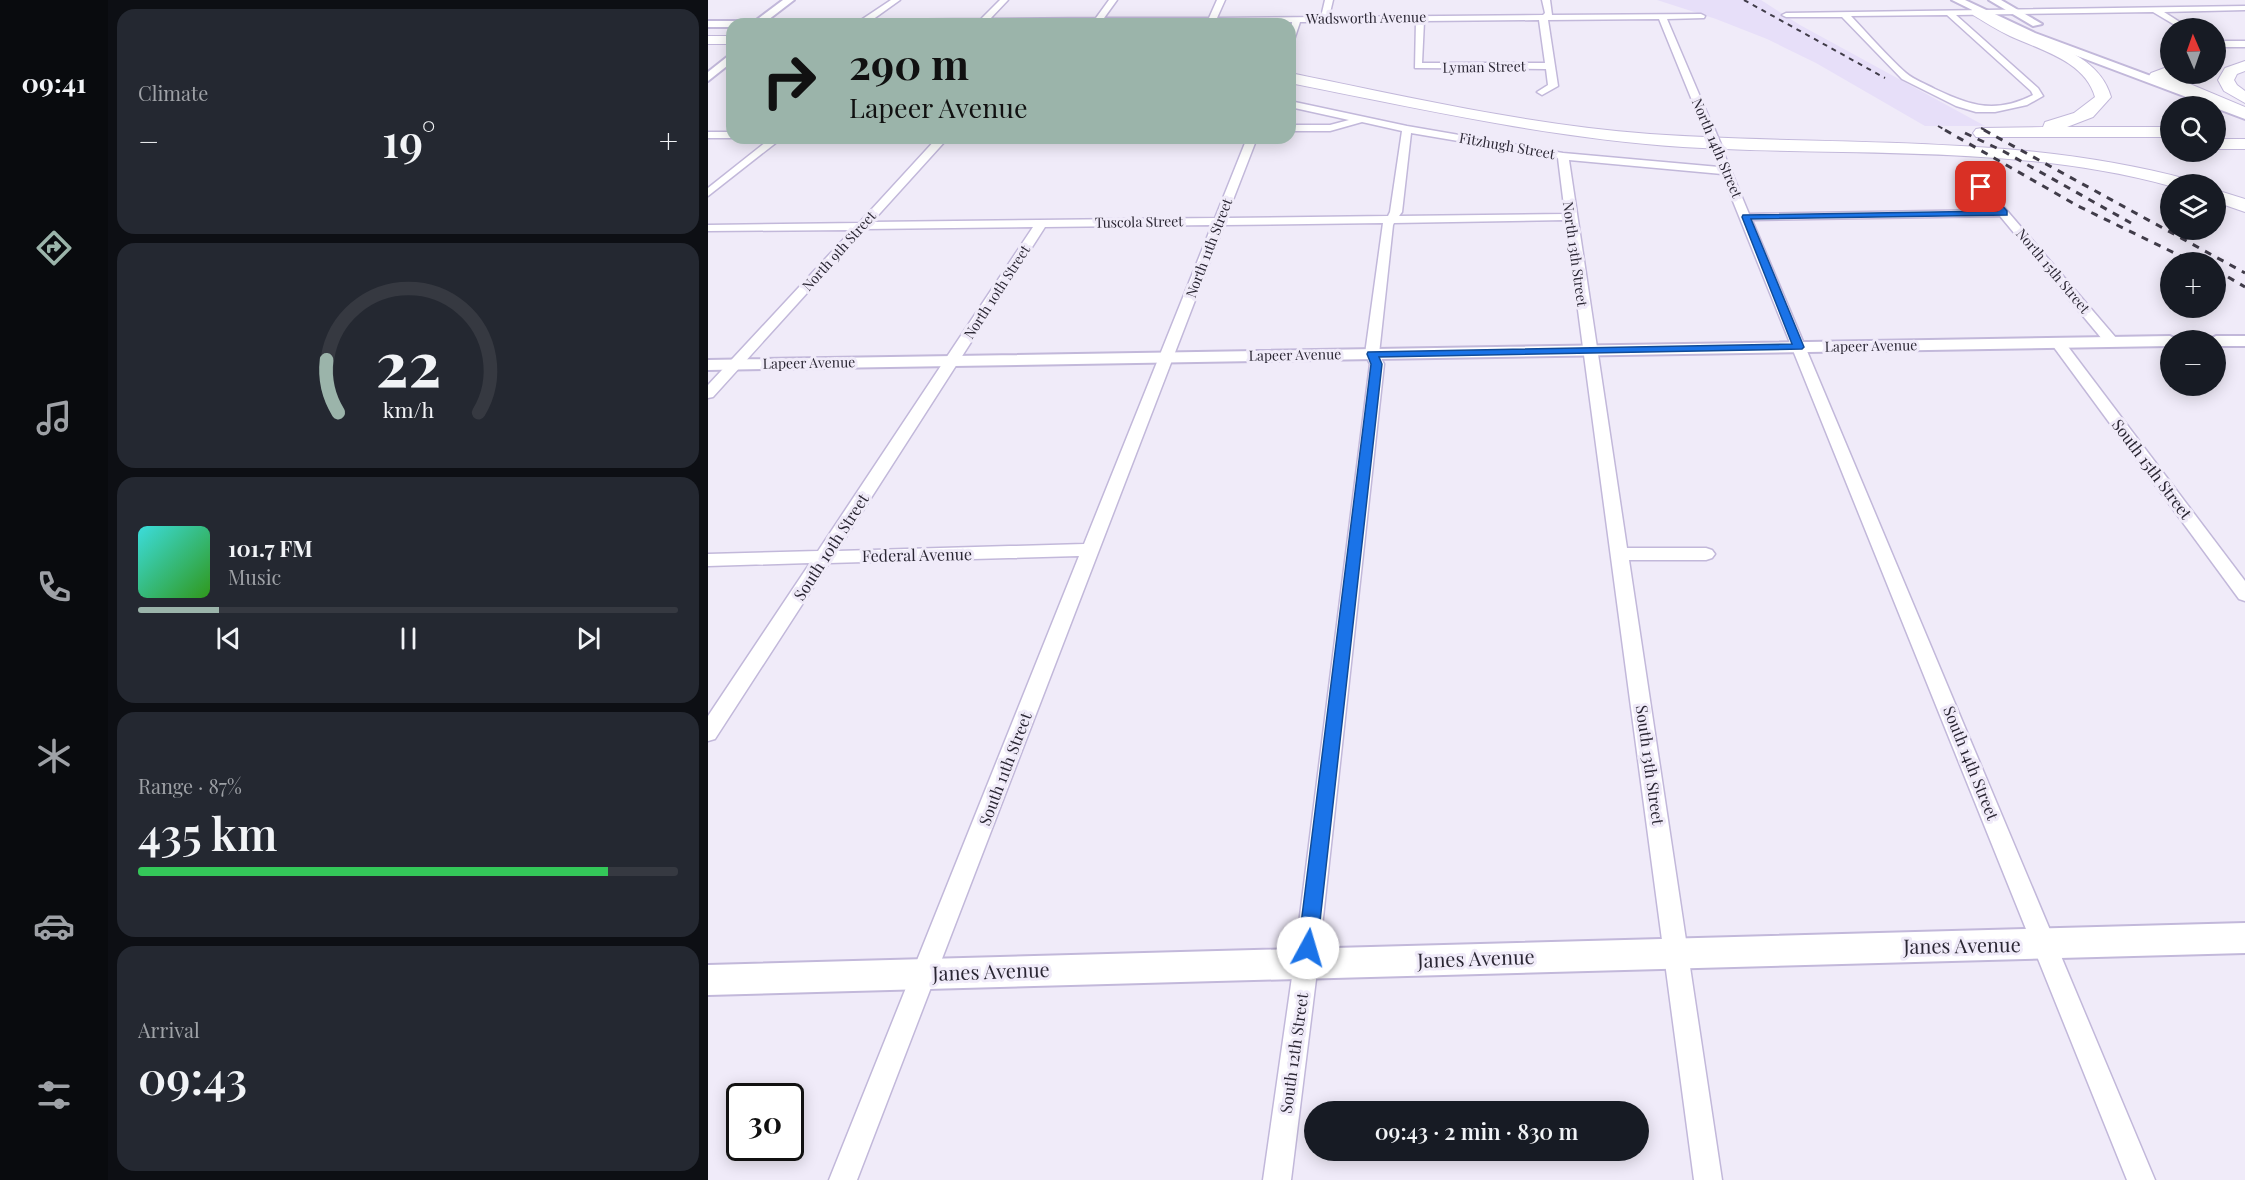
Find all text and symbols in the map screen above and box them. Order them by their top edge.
street label: Wadsworth Avenue [1305,7,1426,28]
north arrow [2160,18,2226,84]
map controls [2160,18,2226,396]
text: 290 m [849,35,969,91]
icon: right [750,42,828,120]
street label: Lyman Street [1442,56,1527,77]
text: 09:41 [22,64,86,100]
text: Climate [138,79,208,106]
text: Lapeer Avenue [849,89,1028,125]
street label: North 14th Street [1688,95,1747,202]
button: search [2160,96,2226,162]
text: 19° [382,109,436,169]
text: − [138,118,159,162]
text: + [659,118,678,162]
street label: Fitzhugh Street [1458,128,1557,163]
pin [1955,161,2006,212]
icon: arrive [1964,170,1997,203]
button: layers [2160,174,2226,240]
street label: North 11th Street [1181,195,1237,300]
street label: North 13th Street [1559,200,1592,309]
street label: North 9th Street [798,206,880,295]
street label: Tuscola Street [1095,211,1184,232]
street label: North 15th Street [2012,224,2095,318]
icon: directions [33,227,75,269]
street label: North 10th Street [959,240,1035,342]
button: + [2160,252,2226,318]
text: 22 [375,319,441,403]
button: − [2160,330,2226,396]
street label: Lapeer Avenue [1825,335,1917,356]
street label: Lapeer Avenue [1249,344,1341,365]
street label: Lapeer Avenue [763,352,855,373]
text: km/h [382,395,434,423]
icon: music [33,397,75,439]
street label: South 15th Street [2108,414,2197,523]
street label: South 10th Street [788,489,873,604]
text: 101.7 FM [228,533,313,563]
street label: Federal Avenue [862,543,972,566]
text: Music [228,563,281,590]
icon: phone [33,566,75,608]
icon: previous [212,622,245,655]
icon: pause [392,622,425,655]
icon: next [572,622,605,655]
street label: South 14th Street [1939,703,2004,823]
street label: South 13th Street [1632,704,1669,826]
street label: South 11th Street [973,709,1036,828]
icon: climate [33,735,75,777]
text: Range · 87% [138,772,242,799]
text: 435 km [138,802,277,862]
icon: car [33,905,75,947]
position arrow [1276,916,1340,980]
street label: Janes Avenue [1902,930,2021,959]
street label: Janes Avenue [1416,942,1535,973]
street label: Janes Avenue [931,955,1050,986]
street label: South 12th Street [1275,991,1312,1114]
text: Arrival [138,1016,200,1043]
text: 09:43 [138,1046,247,1106]
icon: filters [33,1074,75,1116]
speed limit sign: 30 [726,1083,804,1161]
text: 09:43 · 2 min · 830 m [1375,1116,1578,1146]

